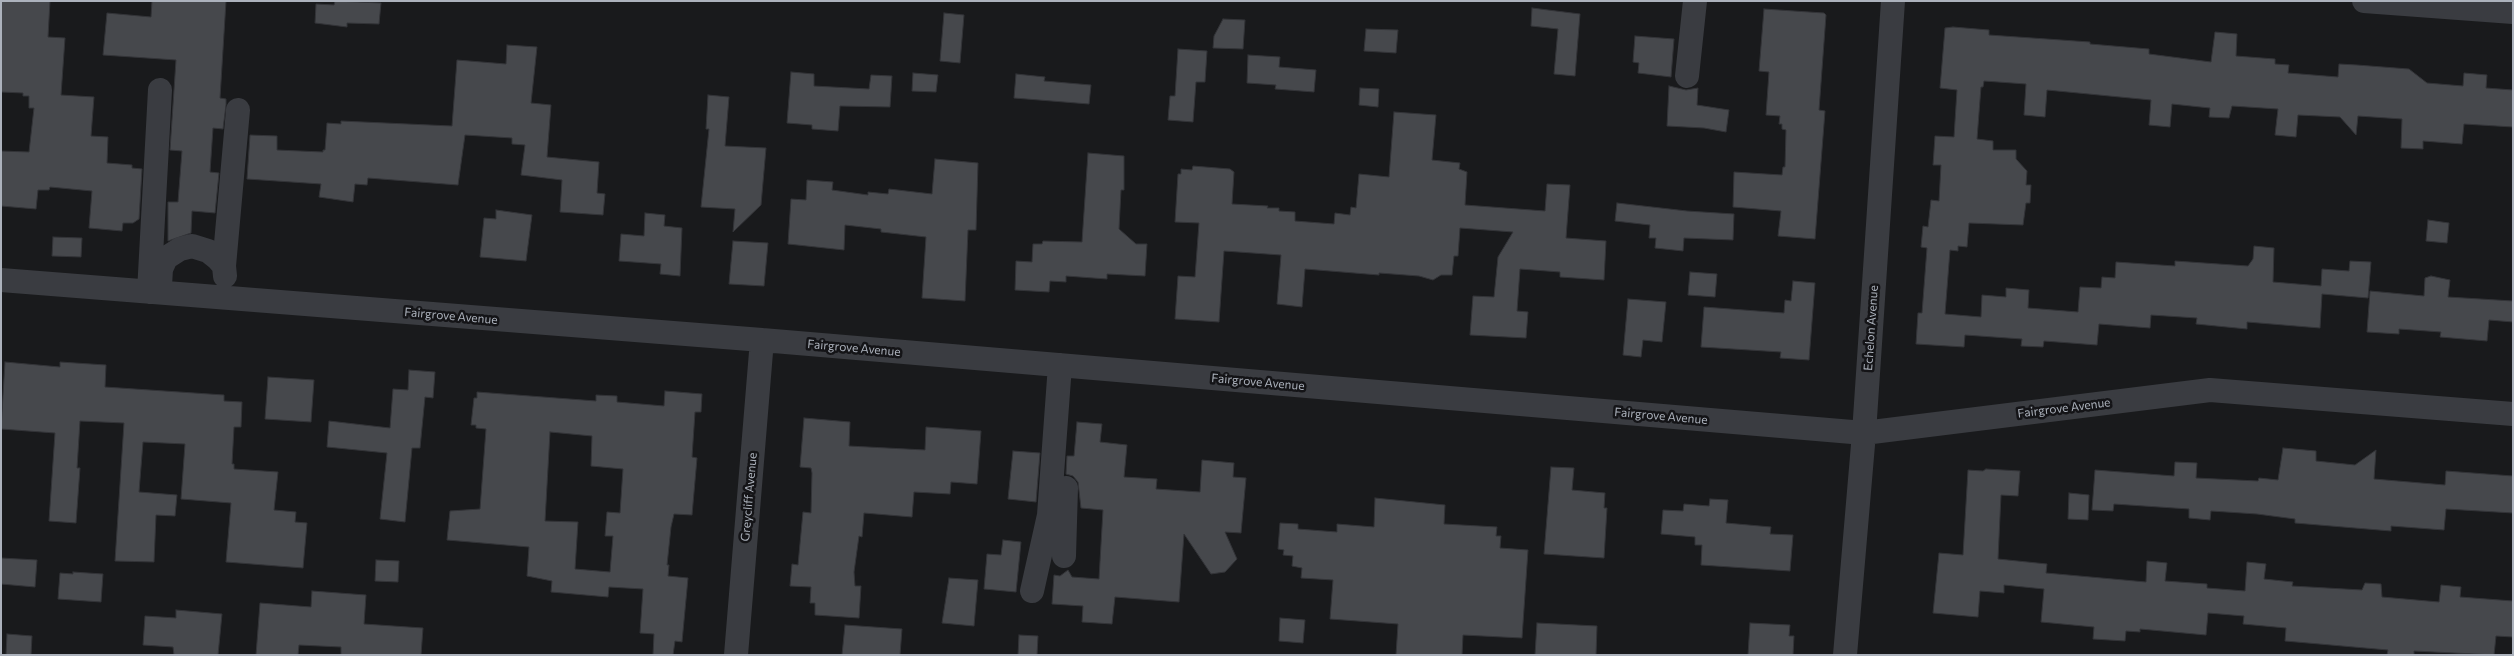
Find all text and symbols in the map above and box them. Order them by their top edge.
street label: Echelon Avenue [1861,285,1881,371]
street label: Fairgrove Avenue [404,305,498,327]
street label: Fairgrove Avenue [807,337,901,359]
street label: Fairgrove Avenue [1211,371,1305,393]
street label: Fairgrove Avenue [2017,395,2111,421]
street label: Fairgrove Avenue [1614,405,1708,427]
street label: Greycliff Avenue [738,452,760,542]

